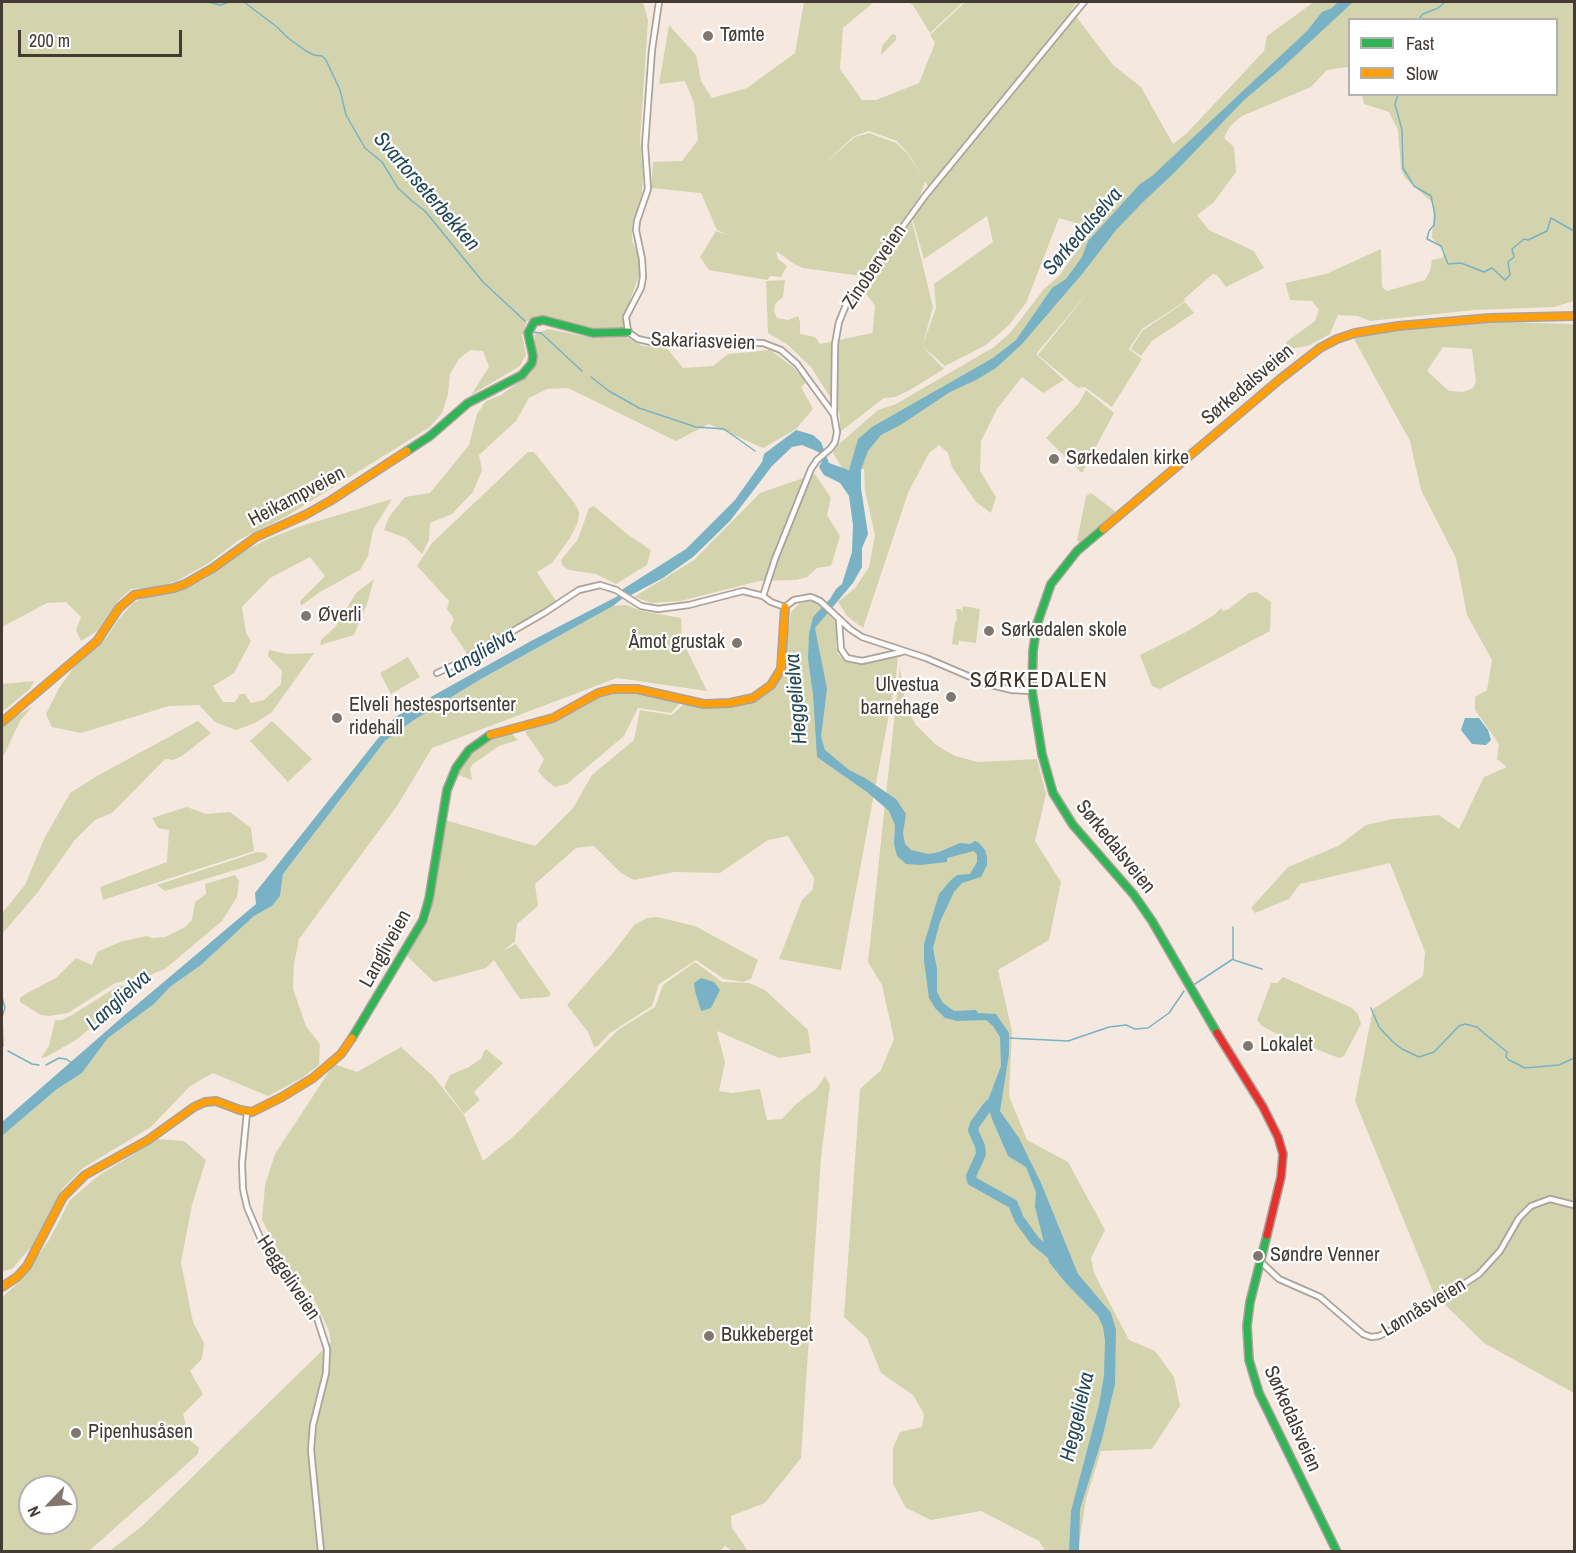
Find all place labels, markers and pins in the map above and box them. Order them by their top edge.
place label: Tømte [720,24,765,48]
marker: Tømte [701,29,715,43]
place label: Sørkedalen kirke [1066,447,1189,471]
marker: Sørkedalen kirke [1047,452,1061,466]
place label: Øverli [318,604,362,628]
marker: Øverli [299,609,313,623]
place label: Sørkedalen skole [1001,619,1127,643]
marker: Sørkedalen skole [982,624,996,638]
place label: Åmot grustak [628,631,725,655]
marker: Åmot grustak [730,636,744,650]
place label: Ulvestua barnehage [861,674,939,721]
marker: Ulvestua barnehage [944,690,958,704]
place label: Elveli hestesportsenter ridehall [349,694,516,741]
marker: Elveli hestesportsenter ridehall [330,711,344,725]
place label: Lokalet [1260,1034,1313,1058]
marker: Lokalet [1241,1039,1255,1053]
place label: Søndre Venner [1270,1244,1379,1268]
marker: Søndre Venner [1251,1249,1265,1263]
place label: Bukkeberget [721,1324,813,1348]
marker: Bukkeberget [702,1329,716,1343]
place label: Pipenhusåsen [88,1421,193,1445]
marker: Pipenhusåsen [69,1426,83,1440]

